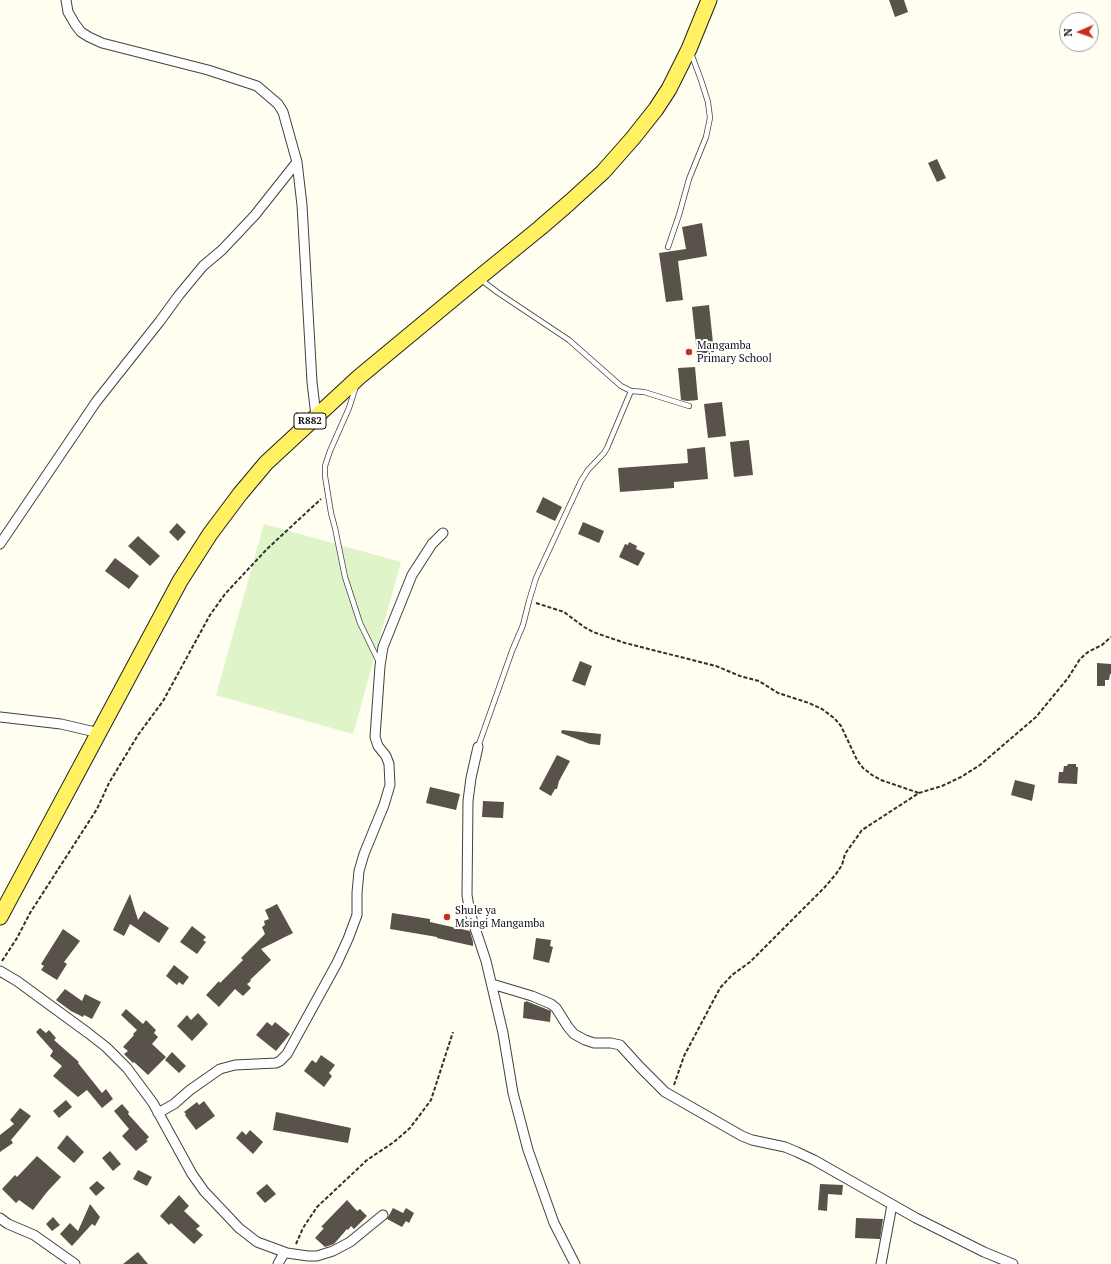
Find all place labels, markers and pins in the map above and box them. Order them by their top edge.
place label: Mangamba Primary School [697,339,772,365]
marker: Mangamba Primary School [684,347,694,357]
place label: Shule ya Msingi Mangamba [455,904,545,930]
marker: Shule ya Msingi Mangamba [442,912,452,922]

